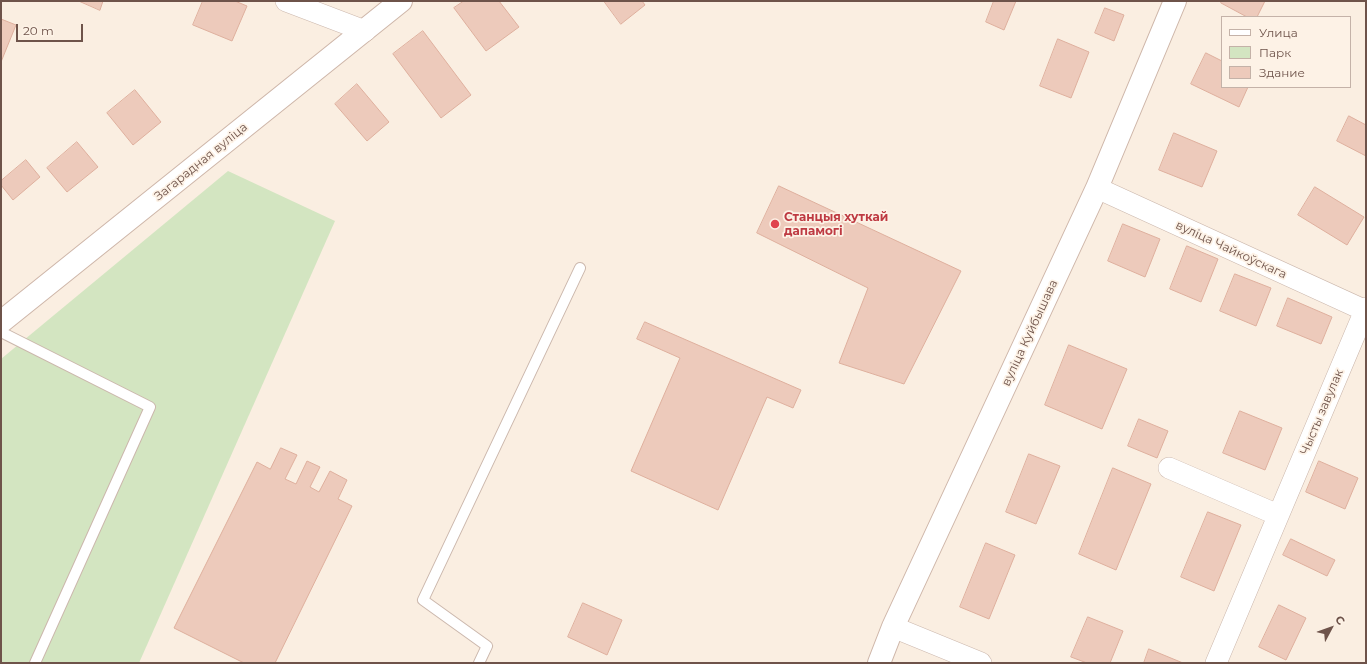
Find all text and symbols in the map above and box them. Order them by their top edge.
scale bar [18,16,85,42]
legend [1221,16,1351,88]
text: 20 m [23,23,54,38]
text: Улица [1259,25,1298,40]
text: Парк [1259,45,1291,60]
text: Здание [1259,65,1305,80]
street label: Загарадная вуліца [152,120,250,204]
place label: Станцыя хуткай дапамогі [784,210,888,238]
marker: Станцыя хуткай дапамогі [769,218,781,230]
street label: вуліца Чайкоўскага [1173,218,1289,282]
street label: вуліца Куйбышава [999,278,1061,388]
street label: Чысты завулак [1297,367,1347,457]
north arrow [1311,608,1351,648]
text: С [1332,613,1348,628]

